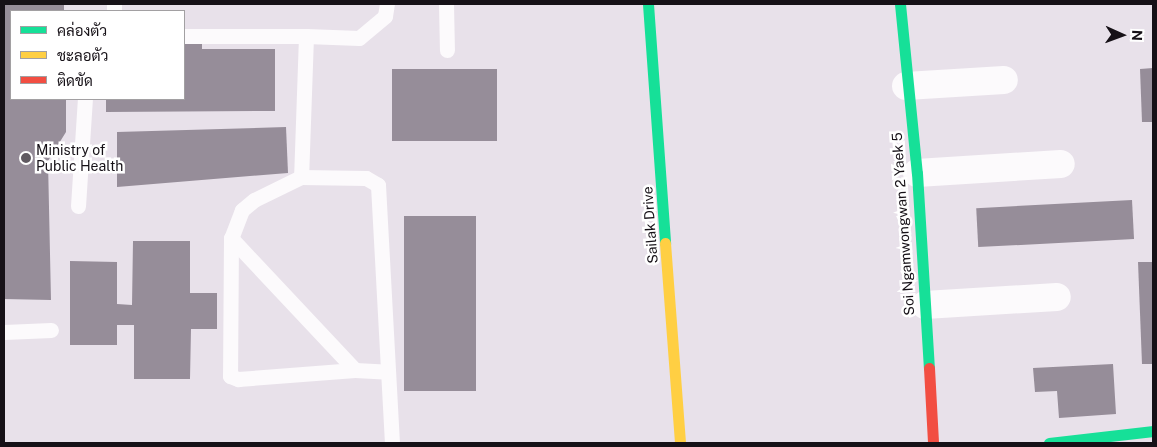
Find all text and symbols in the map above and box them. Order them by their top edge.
legend [10,10,185,100]
north arrow [1097,10,1147,60]
text: คล่องตัว [57,22,107,39]
text: N [1129,30,1145,41]
text: ชะลอตัว [57,47,108,64]
text: ติดขัด [57,72,93,89]
street label: Soi Ngamwongwan 2 Yaek 5 [888,132,918,316]
place label: Ministry of Public Health [36,142,124,174]
marker: Ministry of Public Health [20,152,32,164]
street label: Sailak Drive [639,186,661,264]

